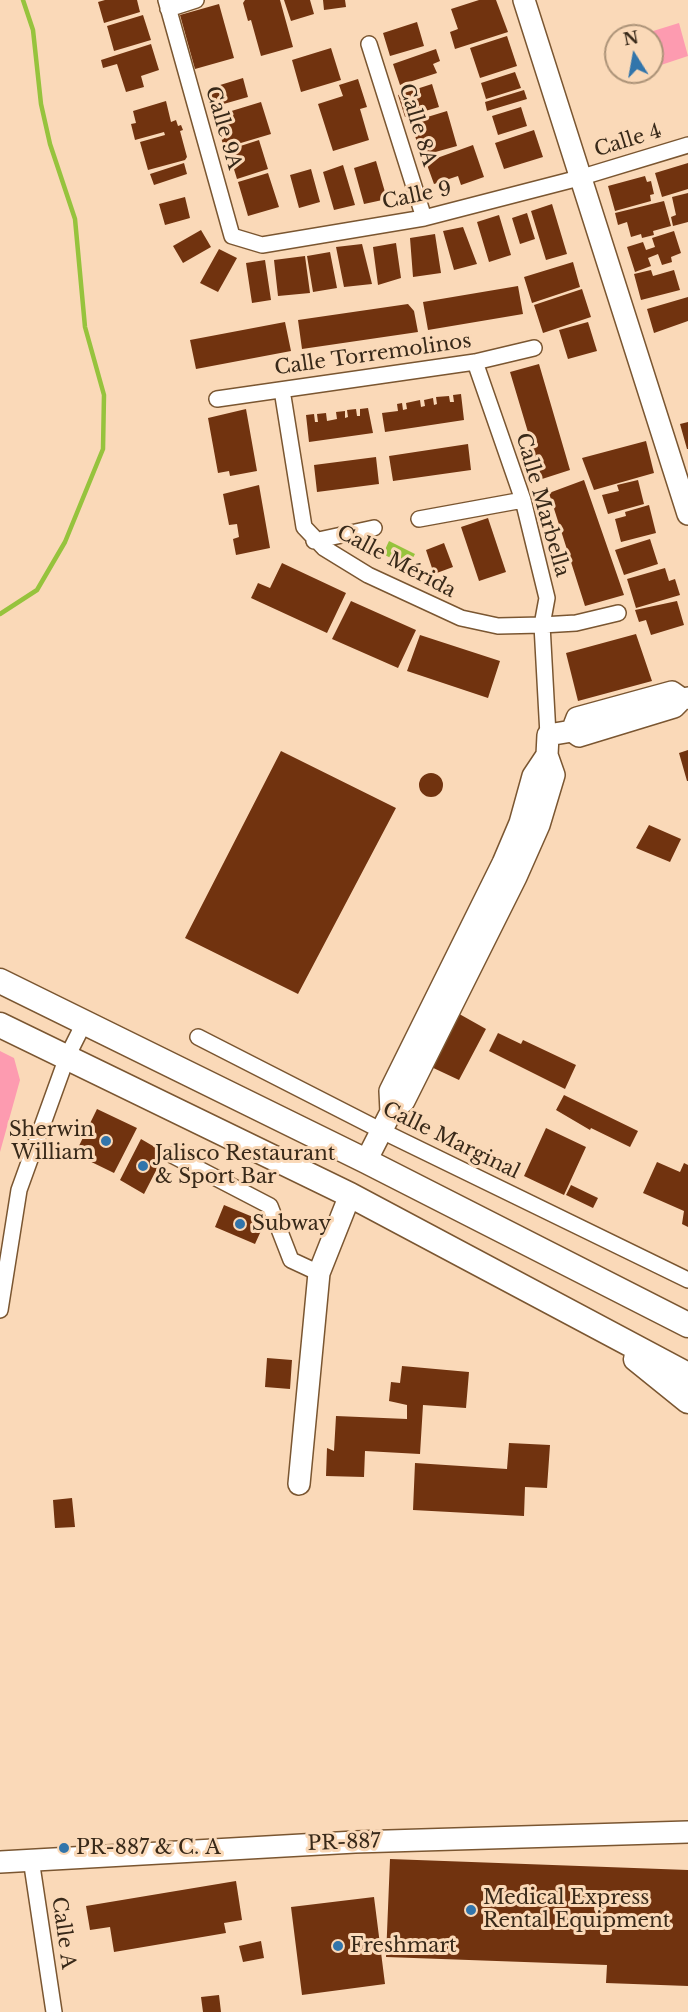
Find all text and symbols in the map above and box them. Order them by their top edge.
north arrow [604,24,664,84]
text: N [622,27,640,50]
street label: Calle 8A [393,81,441,169]
street label: Calle 9A [200,84,246,172]
street label: Calle 4 [591,119,665,163]
street label: Calle 9 [380,177,454,215]
street label: Calle Torremolinos [273,329,473,381]
street label: Calle Marbella [510,430,574,580]
street label: Calle Mérida [333,521,459,603]
street label: Calle Marginal [378,1097,524,1185]
place label: Sherwin William [9,1118,94,1165]
marker: Sherwin William [99,1134,113,1148]
place label: Jalisco Restaurant & Sport Bar [155,1142,335,1189]
marker: Jalisco Restaurant & Sport Bar [136,1159,150,1173]
place label: Subway [252,1212,331,1236]
marker: Subway [233,1217,247,1231]
street label: PR-887 [307,1830,381,1856]
place label: PR-887 & C. A [76,1836,221,1860]
marker: PR-887 & C. A [57,1841,71,1855]
place label: Medical Express Rental Equipment [483,1886,670,1933]
street label: Calle A [46,1895,80,1971]
marker: Medical Express Rental Equipment [464,1903,478,1917]
place label: Freshmart [350,1934,456,1958]
marker: Freshmart [331,1939,345,1953]

